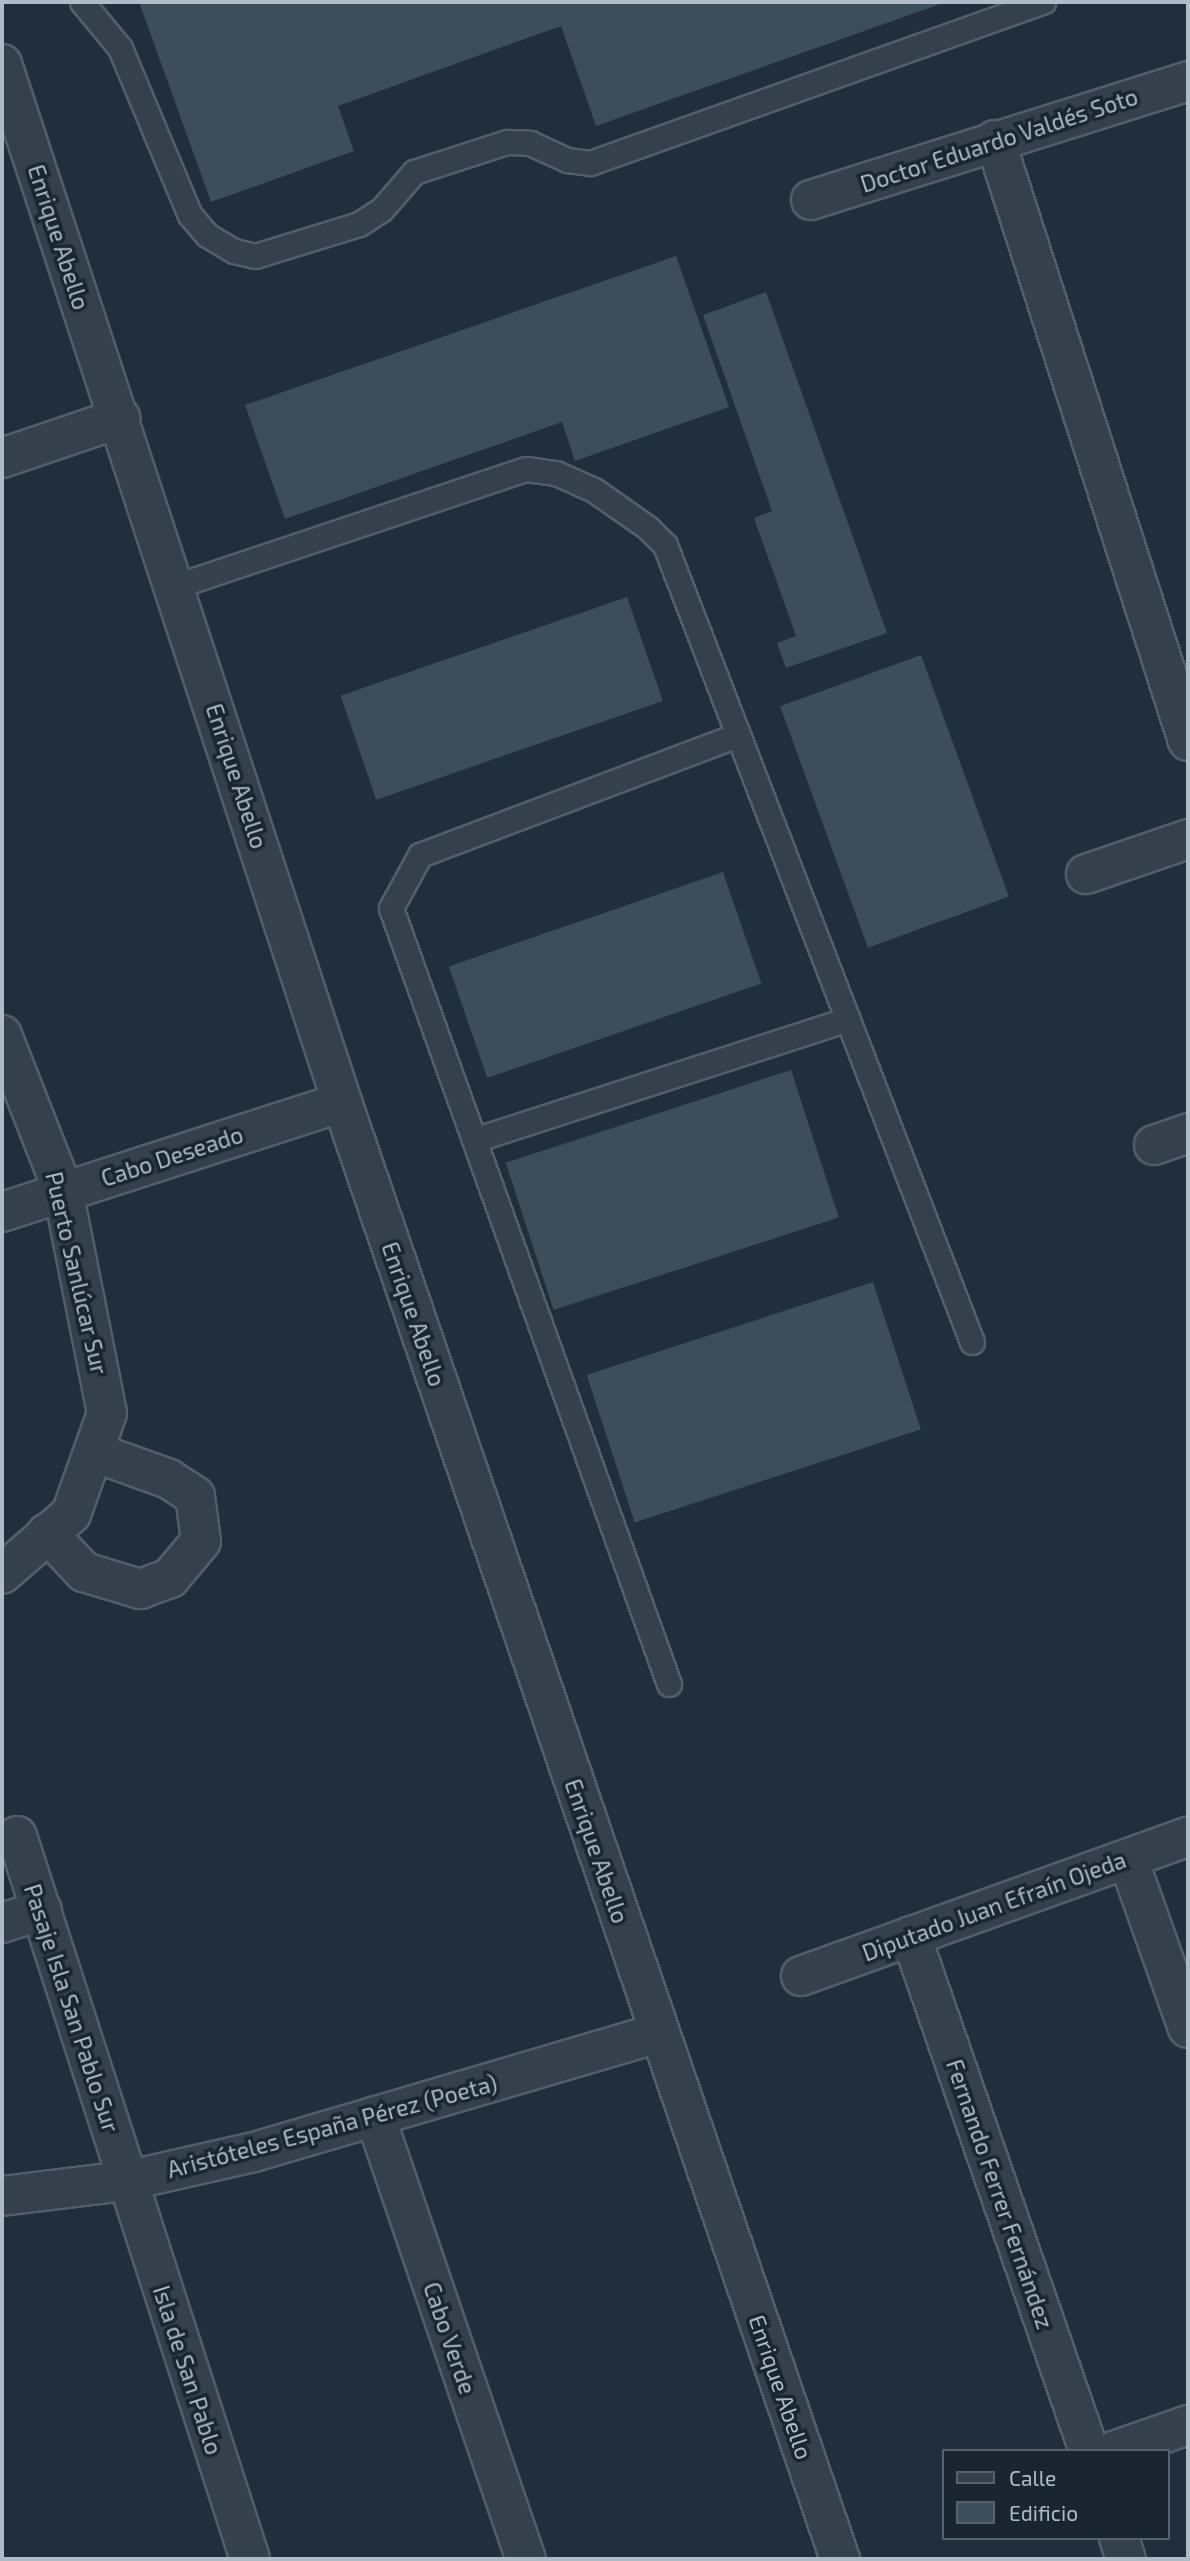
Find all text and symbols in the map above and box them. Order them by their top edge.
street label: Doctor Eduardo Valdés Soto [856,82,1142,198]
street label: Enrique Abello [22,161,96,313]
street label: Enrique Abello [200,700,274,852]
street label: Cabo Deseado [98,1120,246,1192]
street label: Puerto Sanlúcar Sur [40,1169,114,1377]
street label: Enrique Abello [376,1238,452,1390]
street label: Enrique Abello [559,1775,635,1927]
street label: Diputado Juan Efraín Ojeda [858,1845,1130,1967]
street label: Pasaje Isla San Pablo Sur [19,1880,125,2136]
street label: Fernando Ferrer Fernández [941,2055,1059,2333]
street label: Aristóteles España Pérez (Poeta) [164,2069,500,2183]
street label: Cabo Verde [418,2278,482,2398]
street label: Isla de San Pablo [148,2282,228,2458]
street label: Enrique Abello [743,2311,819,2463]
legend [942,2449,1169,2540]
text: Calle [1009,2465,1056,2490]
text: Edificio [1009,2500,1078,2525]

